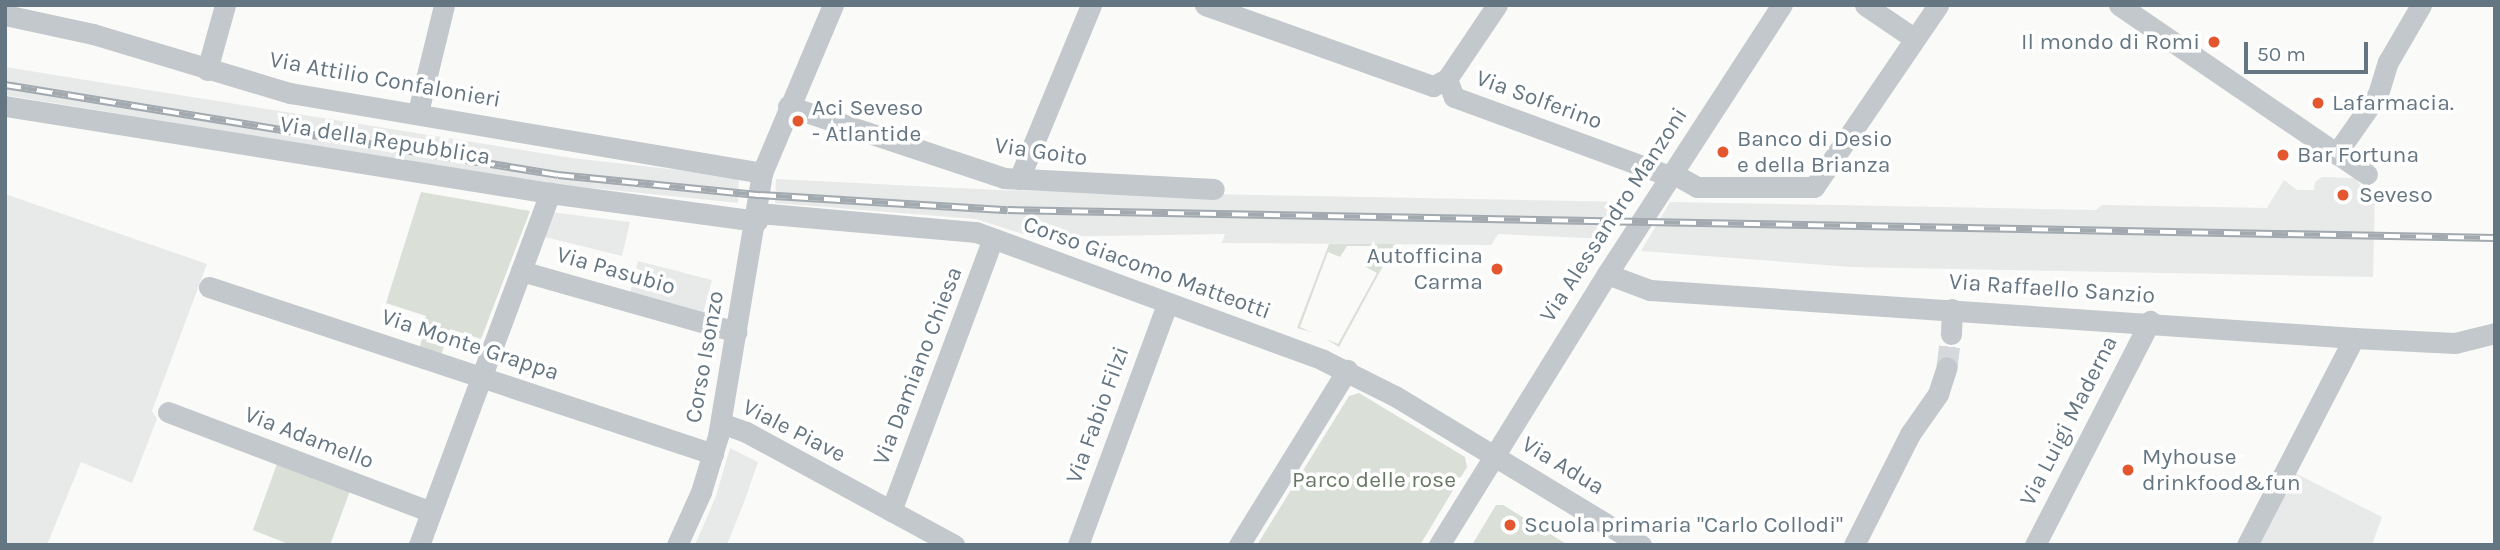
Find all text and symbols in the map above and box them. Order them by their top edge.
place label: Il mondo di Romi [2021,28,2200,56]
scale bar [2248,28,2372,72]
marker: Il mondo di Romi [2206,34,2222,50]
text: 50 m [2257,42,2306,66]
street label: Via Attilio Confalonieri [267,46,503,114]
street label: Via Solferino [1472,64,1606,136]
place label: Lafarmacia. [2332,89,2454,117]
place label: Aci Seveso - Atlantide [812,94,923,148]
marker: Lafarmacia. [2310,95,2326,111]
street label: Via Alessandro Manzoni [1534,103,1694,327]
street label: Via della Repubblica [278,111,492,171]
marker: Aci Seveso - Atlantide [790,113,806,129]
place label: Banco di Desio e della Brianza [1737,125,1892,179]
street label: Via Goito [993,132,1089,172]
place label: Bar Fortuna [2297,141,2419,169]
marker: Banco di Desio e della Brianza [1715,144,1731,160]
marker: Bar Fortuna [2275,147,2291,163]
place label: Seveso [2359,181,2433,209]
marker: Seveso [2333,185,2353,205]
street label: Corso Giacomo Matteotti [1019,210,1275,326]
street label: Via Pasubio [553,241,679,301]
place label: Autofficina Carma [1367,242,1483,296]
marker: Autofficina Carma [1489,261,1505,277]
street label: Via Damiano Chiesa [867,263,969,469]
street label: Via Raffaello Sanzio [1948,268,2156,310]
street label: Corso Isonzo [680,289,730,425]
street label: Via Monte Grappa [378,303,562,387]
street label: Via Luigi Maderna [2014,331,2124,511]
street label: Via Fabio Filzi [1060,343,1136,487]
street label: Viale Piave [738,393,850,469]
street label: Via Adamello [240,401,378,475]
street label: Via Adua [1517,431,1609,501]
place label: Myhouse drinkfood&fun [2142,443,2301,497]
marker: Myhouse drinkfood&fun [2120,462,2136,478]
park label: Parco delle rose [1292,466,1456,494]
place label: Scuola primaria "Carlo Collodi" [1524,511,1843,539]
marker: Scuola primaria "Carlo Collodi" [1502,517,1518,533]

